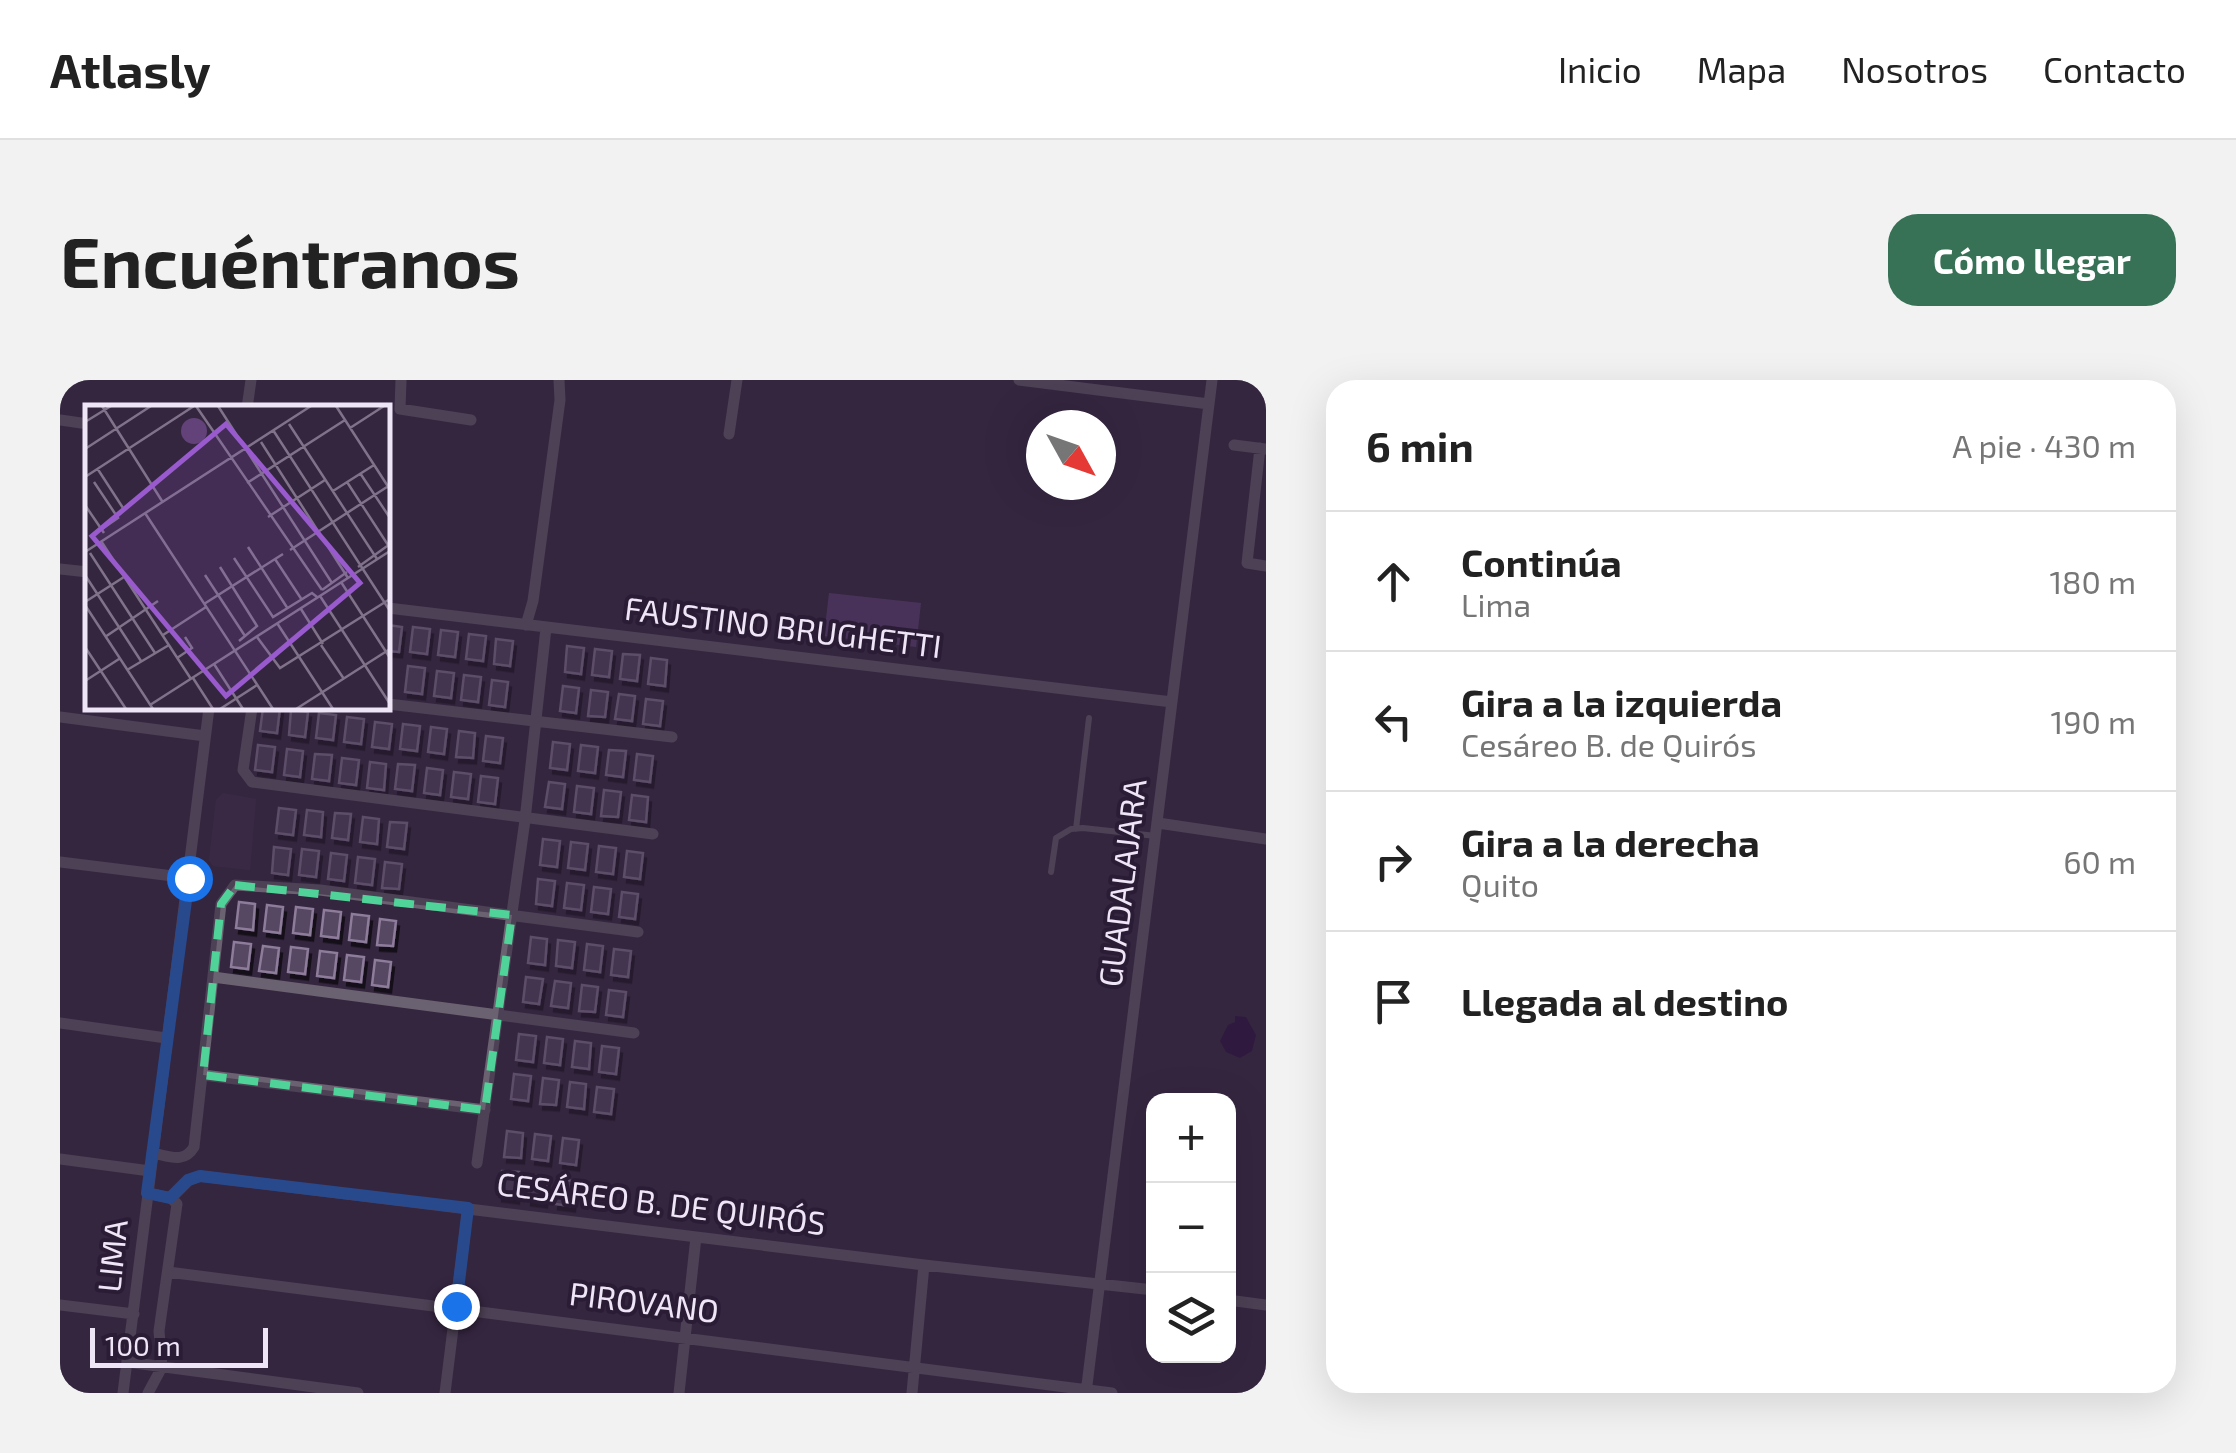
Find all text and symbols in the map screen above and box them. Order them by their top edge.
text: Atlasly [50,40,211,98]
text: Inicio [1558,48,1642,90]
text: Mapa [1697,48,1786,90]
text: Nosotros [1841,48,1988,90]
text: Contacto [2043,48,2186,90]
button: Cómo llegar [1888,214,2176,306]
text: Encuéntranos [60,218,520,302]
inset map [85,405,390,710]
north arrow [1026,410,1116,500]
text: 6 min [1366,420,1474,470]
text: A pie · 430 m [1952,426,2136,464]
text: Continúa [1461,539,1622,585]
icon: ahead [1366,554,1421,609]
text: 180 m [2049,562,2136,600]
text: Lima [1461,585,1531,623]
street label: FAUSTINO BRUGHETTI [623,588,944,664]
text: Gira a la izquierda [1461,679,1782,725]
icon: left [1366,694,1421,749]
text: 190 m [2050,702,2136,740]
text: Cesáreo B. de Quirós [1461,725,1757,763]
street label: GUADALAJARA [1089,777,1153,989]
text: Gira a la derecha [1461,819,1760,865]
icon: right [1366,834,1421,889]
text: 60 m [2063,842,2136,880]
route start [167,856,213,902]
text: Quito [1461,865,1539,903]
icon: arrive [1366,974,1421,1029]
text: Llegada al destino [1461,978,1789,1024]
map controls [1146,1093,1236,1363]
button: + [1146,1093,1236,1183]
street label: CESÁREO B. DE QUIRÓS [495,1163,828,1242]
button: − [1146,1183,1236,1273]
street label: LIMA [88,1218,134,1294]
street label: PIROVANO [567,1273,721,1329]
button: layers [1146,1273,1236,1363]
route end [434,1284,480,1330]
scale bar [90,1323,268,1368]
text: 100 m [105,1328,181,1362]

